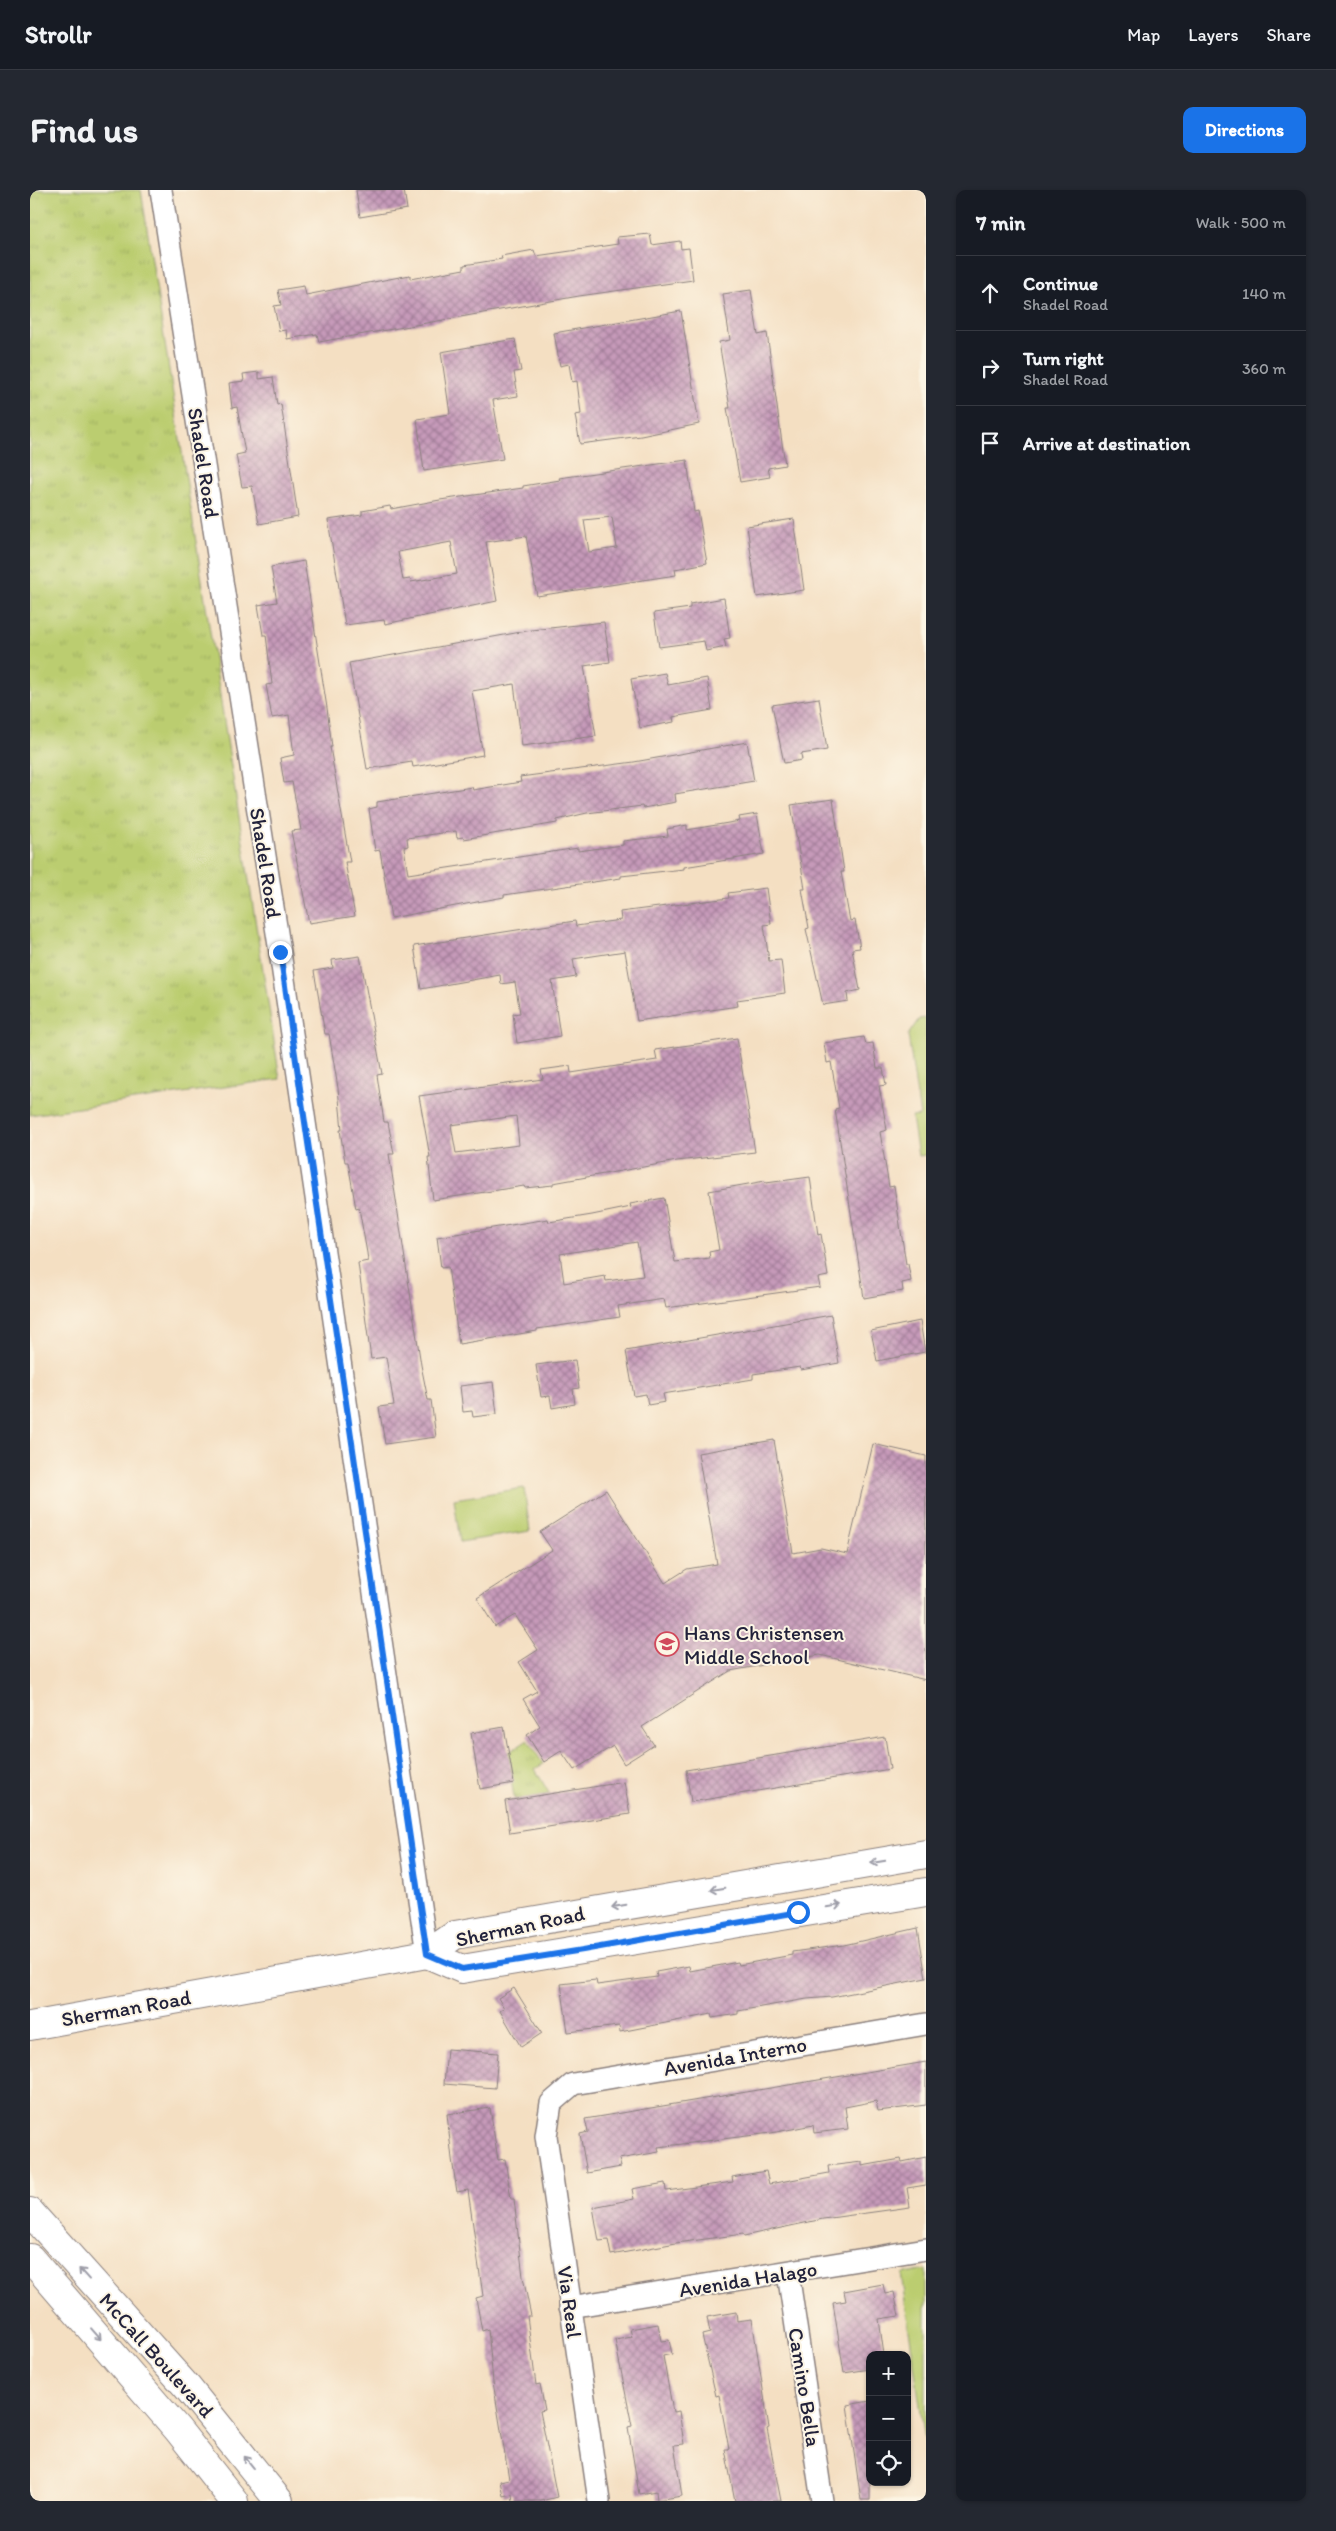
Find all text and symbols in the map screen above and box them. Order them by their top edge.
text: Strollr [25,20,91,49]
text: Map [1127,24,1160,46]
text: Layers [1188,24,1238,46]
text: Share [1266,24,1311,46]
button: Directions [1183,107,1306,153]
text: Find us [30,109,138,151]
text: 7 min [976,210,1025,235]
text: Walk · 500 m [1196,213,1286,232]
text: Continue [1023,272,1098,295]
icon: ahead [976,279,1004,307]
text: 140 m [1242,284,1286,303]
text: Shadel Road [1023,295,1108,314]
text: Turn right [1023,347,1104,370]
icon: right [976,354,1004,382]
text: 360 m [1242,359,1286,378]
text: Shadel Road [1023,370,1108,389]
street label: Shadel Road [183,406,225,521]
icon: arrive [976,429,1004,457]
text: Arrive at destination [1023,432,1190,455]
street label: Shadel Road [245,806,287,921]
route end [269,941,292,964]
place label: Hans Christensen Middle School [684,1620,844,1669]
school or university icon: Hans Christensen Middle School [654,1631,680,1657]
one-way arrow [870,1858,886,1868]
one-way arrow [710,1885,726,1895]
street label: Sherman Road [453,1900,587,1952]
route start [787,1901,810,1924]
one-way arrow [826,1901,842,1911]
one-way arrow [611,1902,627,1912]
street label: Sherman Road [59,1984,193,2032]
street label: Avenida Interno [661,2031,809,2081]
street label: Avenida Halago [677,2256,819,2302]
street label: Via Real [553,2264,587,2340]
one-way arrow [79,2268,90,2281]
street label: McCall Boulevard [94,2287,220,2423]
street label: Camino Bella [783,2326,827,2448]
one-way arrow [91,2328,102,2341]
map controls [866,2351,911,2486]
button: + [866,2351,911,2396]
button: − [866,2396,911,2441]
button: locate [866,2441,911,2486]
one-way arrow [244,2456,255,2469]

